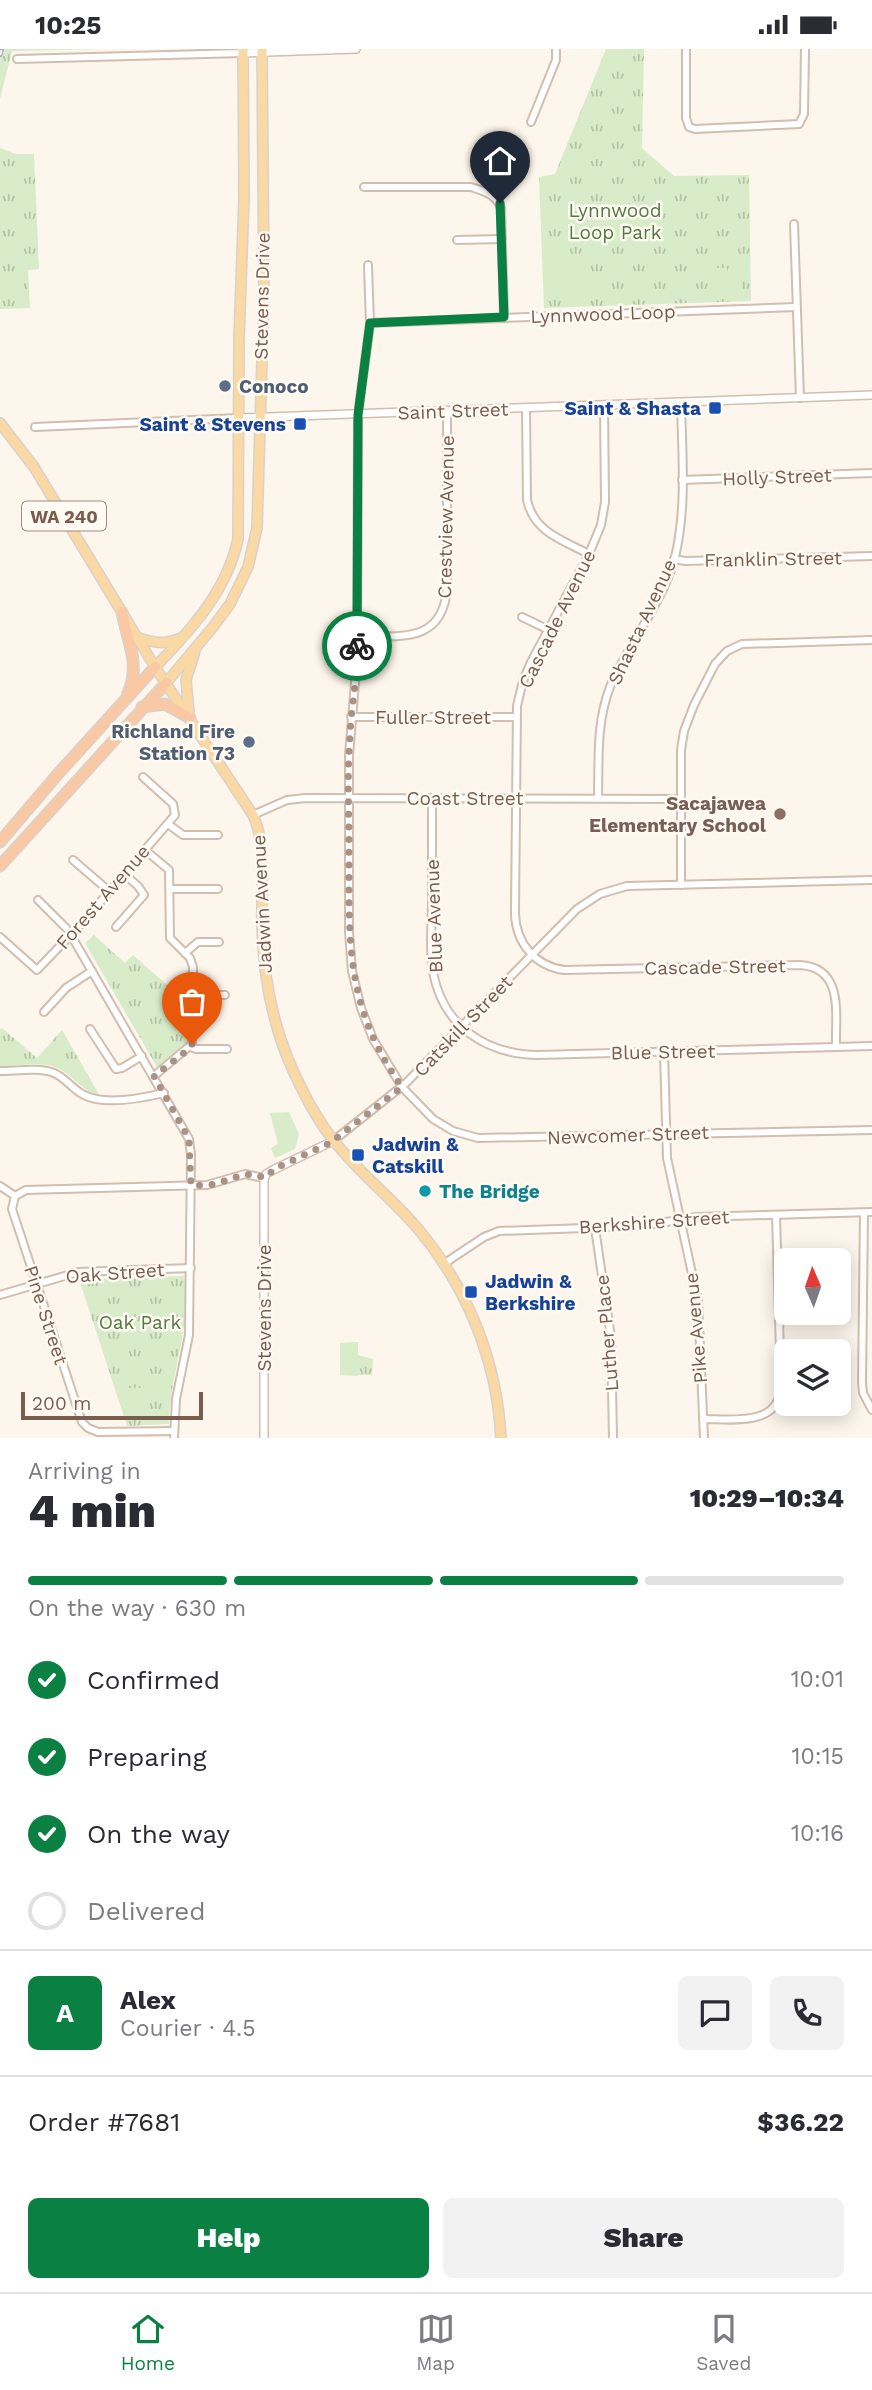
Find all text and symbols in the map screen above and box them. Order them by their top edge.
text: 10:25 [35,10,101,40]
pin [470,131,530,203]
icon: home [481,142,519,180]
park label: Lynnwood Loop Park [568,199,662,244]
street label: Stevens Drive [249,232,275,360]
street label: Lynnwood Loop [530,300,676,328]
place label: Conoco [239,375,309,398]
marker: Conoco [217,378,233,394]
place label: Saint & Shasta [564,397,701,420]
street label: Saint Street [397,398,509,424]
marker: Saint & Shasta [707,400,723,416]
place label: Saint & Stevens [139,413,286,436]
marker: Saint & Stevens [292,416,308,432]
street label: Crestview Avenue [433,435,459,599]
street label: Holly Street [722,464,832,490]
road number: WA 240 [22,501,106,530]
street label: Cascade Avenue [514,546,600,692]
street label: Franklin Street [704,546,842,572]
street label: Shasta Avenue [603,556,681,688]
courier [322,611,392,681]
icon: bike [338,627,376,665]
street label: Fuller Street [375,706,491,729]
place label: Richland Fire Station 73 [111,720,235,765]
marker: Richland Fire Station 73 [241,734,257,750]
street label: Coast Street [407,787,523,810]
place label: Sacajawea Elementary School [589,792,767,837]
marker: Sacajawea Elementary School [772,806,788,822]
street label: Jadwin Avenue [247,834,277,974]
street label: Forest Avenue [51,840,155,954]
street label: Blue Avenue [421,859,447,973]
street label: Cascade Street [644,954,786,980]
street label: Catskill Street [409,971,517,1081]
pin [162,972,222,1044]
icon: bag [173,983,211,1021]
street label: Blue Street [611,1040,716,1064]
street label: Newcomer Street [547,1121,709,1149]
place label: Jadwin & Catskill [372,1133,459,1178]
marker: Jadwin & Catskill [350,1147,366,1163]
place label: The Bridge [439,1180,540,1203]
marker: The Bridge [417,1183,433,1199]
street label: Berkshire Street [578,1205,730,1239]
street label: Stevens Drive [253,1244,276,1372]
north arrow [774,1248,850,1325]
map controls [774,1248,851,1416]
street label: Oak Street [65,1258,165,1288]
street label: Pine Street [19,1262,73,1368]
place label: Jadwin & Berkshire [485,1270,575,1315]
street label: Pike Avenue [680,1272,712,1384]
street label: Luther Place [590,1274,624,1392]
marker: Jadwin & Berkshire [463,1284,479,1300]
park label: Oak Park [99,1311,182,1334]
button: layers [774,1339,851,1416]
scale bar [21,1389,203,1421]
text: 200 m [32,1392,91,1415]
text: Arriving in [28,1458,141,1485]
text: 10:29–10:34 [690,1483,844,1513]
text: 4 min [28,1484,156,1538]
text: On the way · 630 m [28,1595,246,1622]
icon: check [28,1661,66,1699]
text: Confirmed [87,1665,220,1695]
text: 10:01 [791,1666,844,1693]
icon: check [28,1738,66,1776]
text: Preparing [87,1742,207,1772]
text: 10:15 [792,1743,844,1770]
icon: check [28,1815,66,1853]
text: On the way [87,1819,230,1849]
text: 10:16 [791,1820,844,1847]
text: Delivered [87,1896,206,1926]
button: chat [678,1976,752,2050]
button: phone [770,1976,844,2050]
text: Alex [120,1985,176,2015]
text: A [56,1998,74,2028]
text: Courier · 4.5 [120,2015,256,2042]
text: Order #7681 [28,2107,180,2137]
text: $36.22 [757,2107,844,2137]
button: Help [28,2198,429,2278]
button: Share [443,2198,844,2278]
tab: Home [121,2310,175,2375]
tab: Map [416,2310,455,2375]
tab: Saved [696,2310,751,2375]

